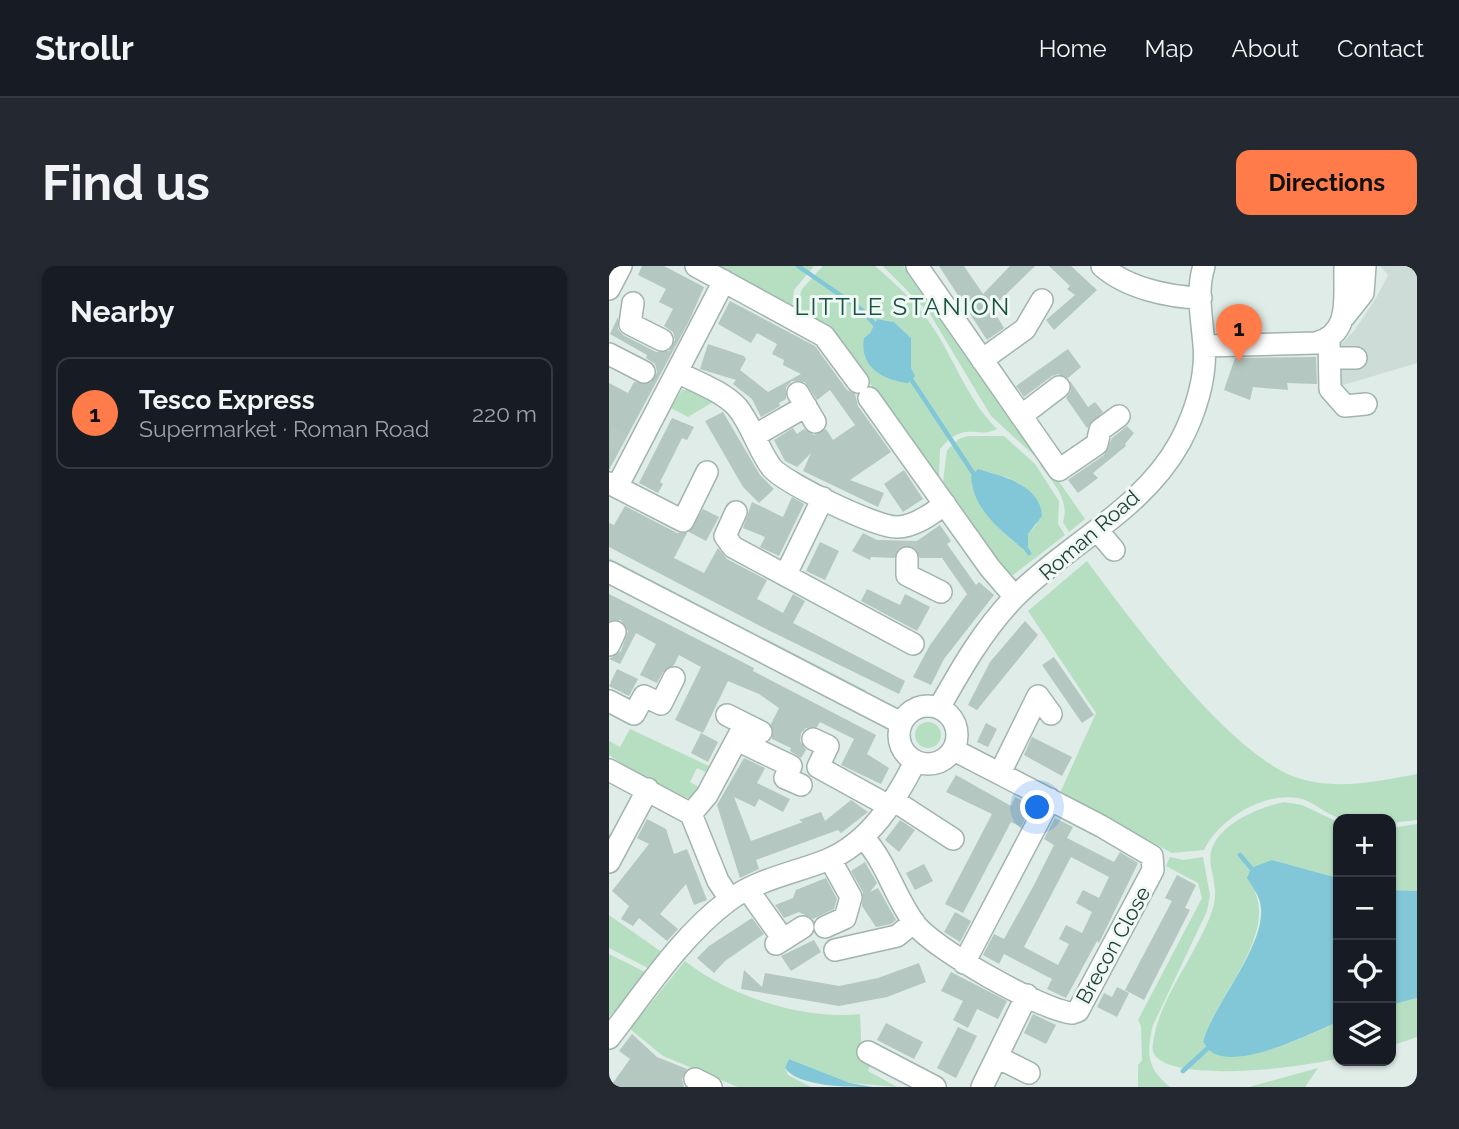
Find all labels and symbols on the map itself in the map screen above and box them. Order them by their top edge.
district label: LITTLE STANION [795,292,1011,321]
pin: 1 [1216,304,1262,362]
street label: Roman Road [1034,485,1144,585]
your location [1020,790,1054,824]
street label: Brecon Close [1071,882,1155,1008]

